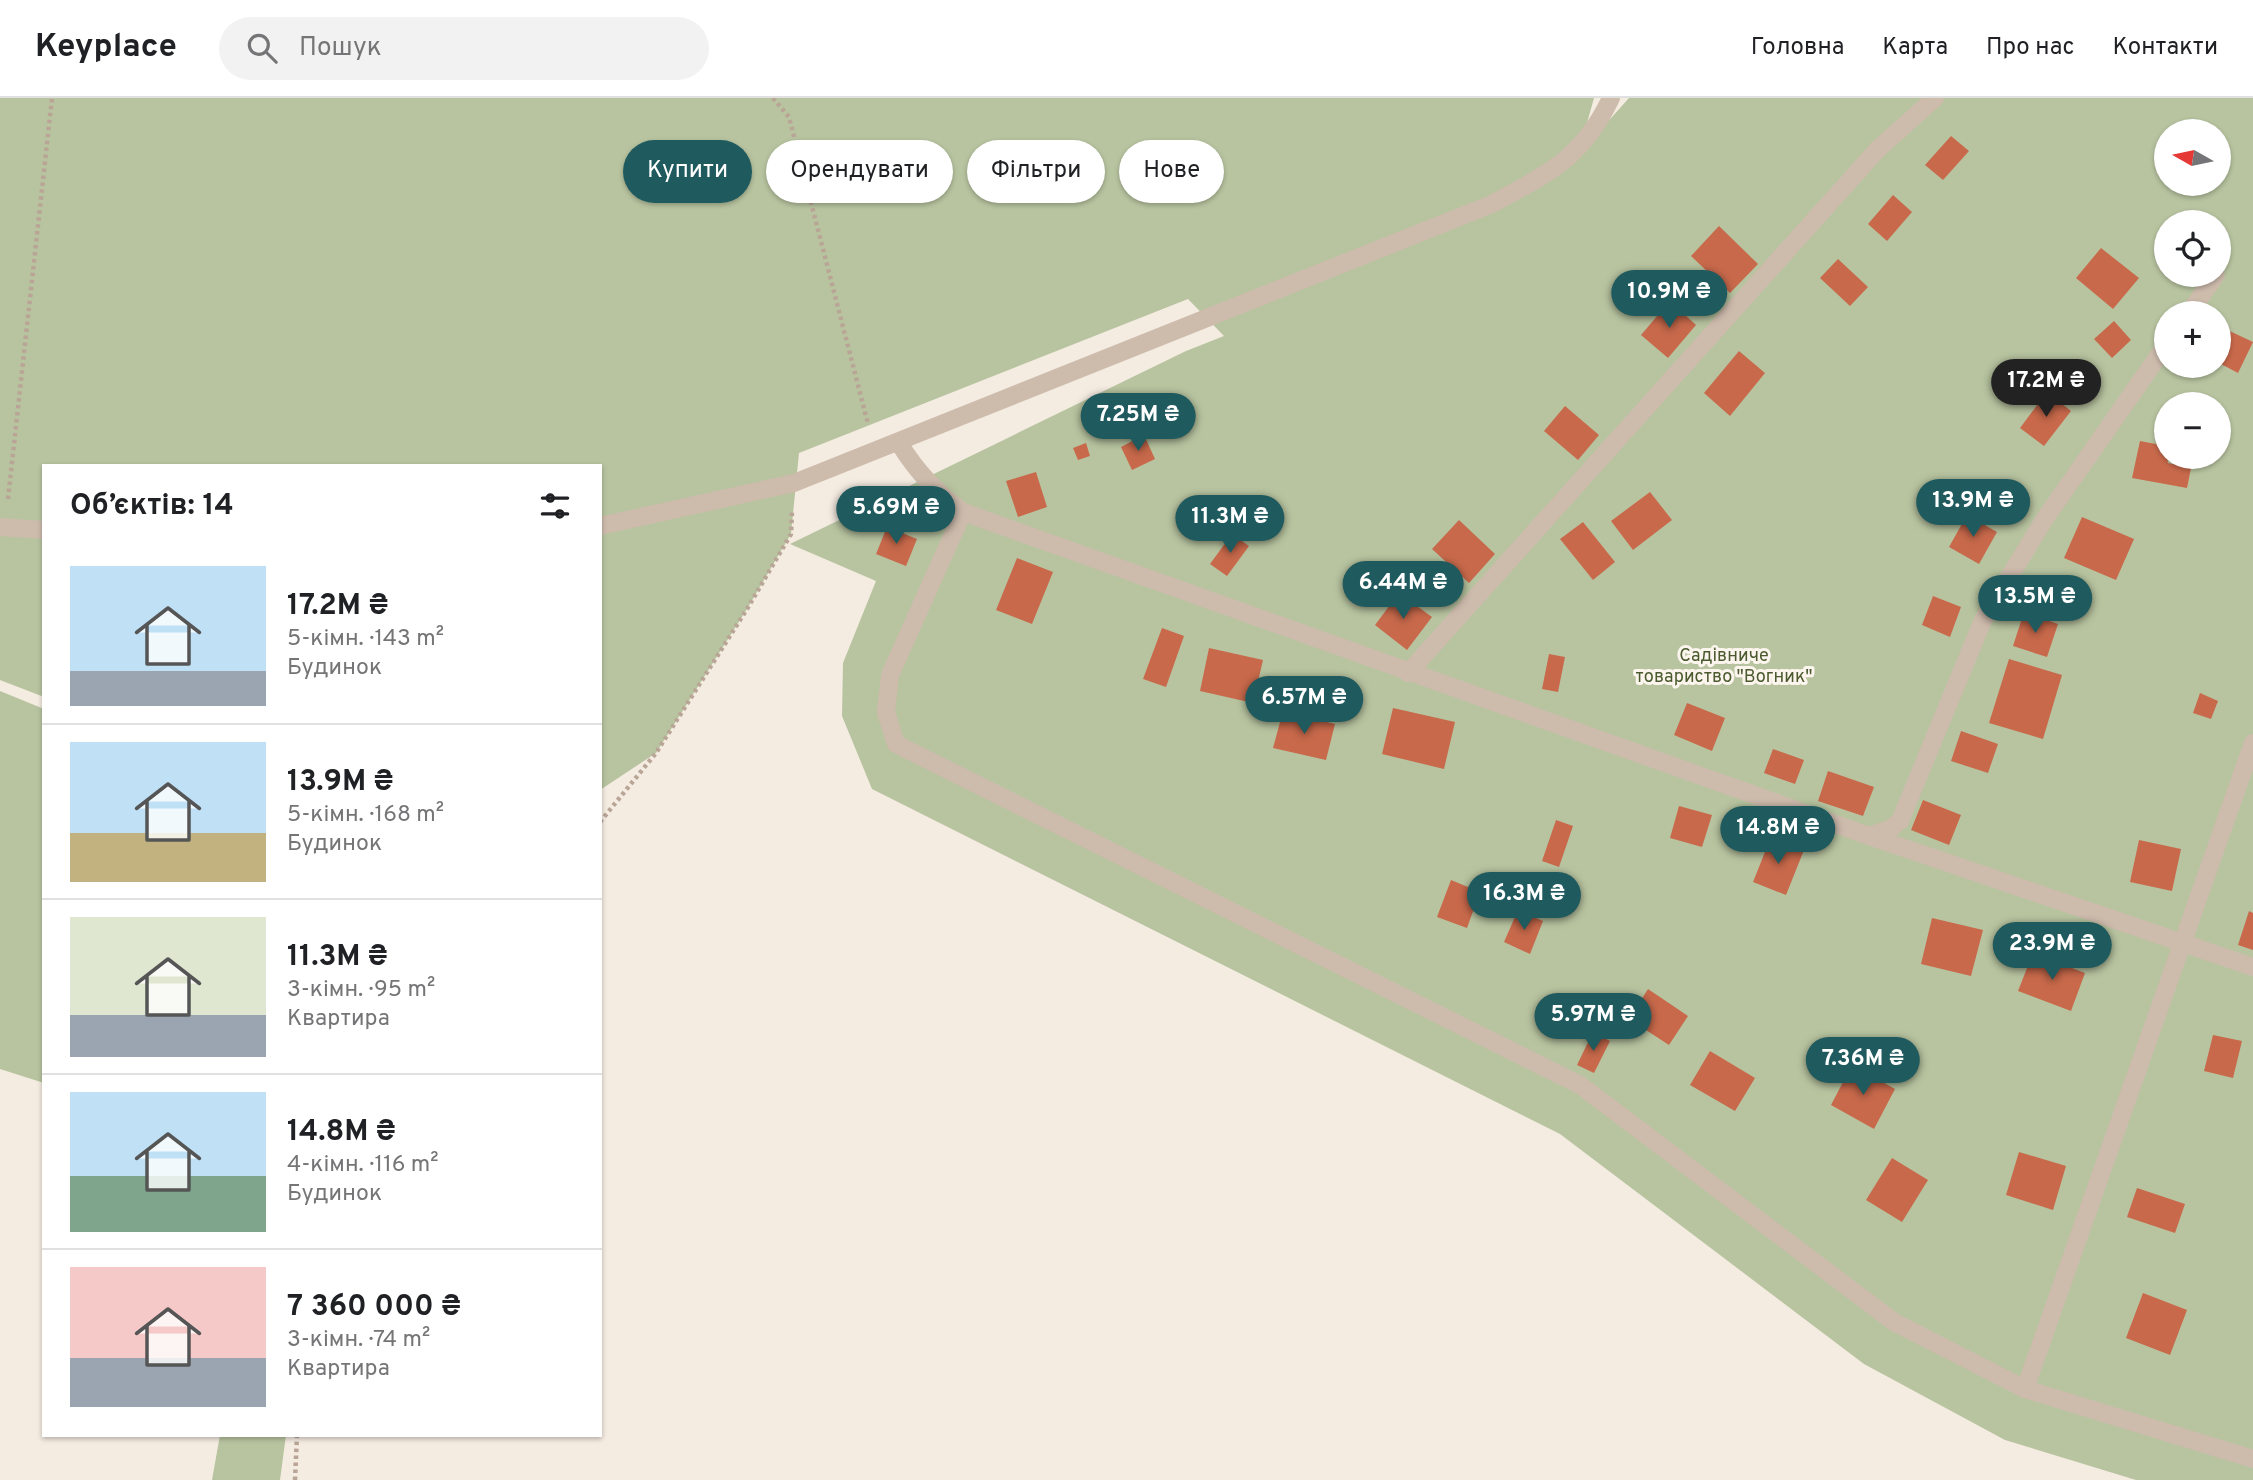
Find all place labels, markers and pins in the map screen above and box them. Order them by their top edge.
pin: 10.9M ₴ [1604,271,1734,330]
pin: 17.2M ₴ [1981,360,2111,419]
pin: 7.25M ₴ [1073,394,1203,453]
pin: 13.9M ₴ [1908,480,2038,539]
pin: 5.69M ₴ [831,486,961,546]
pin: 11.3M ₴ [1165,496,1295,555]
pin: 6.44M ₴ [1338,561,1468,621]
pin: 13.5M ₴ [1970,575,2100,635]
pin: 6.57M ₴ [1239,676,1369,736]
pin: 14.8M ₴ [1713,806,1843,866]
pin: 16.3M ₴ [1459,872,1589,932]
pin: 23.9M ₴ [1987,922,2117,982]
pin: 5.97M ₴ [1528,993,1658,1053]
pin: 7.36M ₴ [1798,1038,1928,1097]

